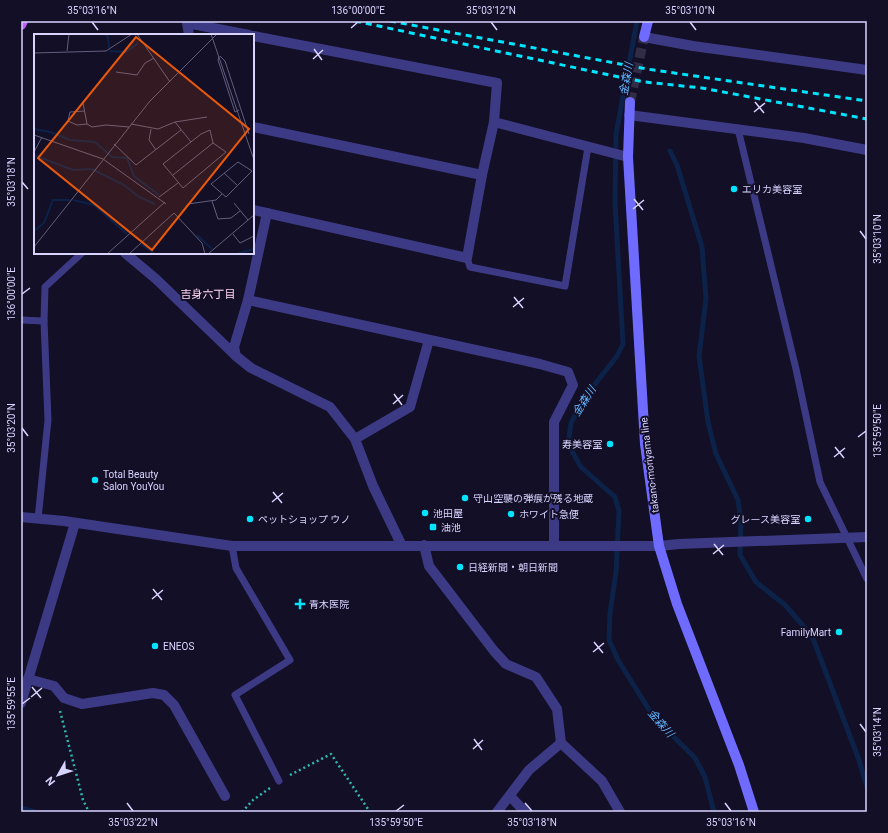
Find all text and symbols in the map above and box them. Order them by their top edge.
text: 35°03'16"N [67,5,117,16]
text: 136°00'00"E [331,5,385,16]
text: 35°03'12"N [466,5,516,16]
text: 35°03'10"N [665,5,715,16]
inset map [34,34,254,254]
water label: 金森川 [617,61,636,96]
text: 35°03'18"N [6,157,17,207]
marker: エリカ美容室 [729,184,739,194]
place label: エリカ美容室 [742,184,802,195]
text: 35°03'10"N [872,214,883,264]
text: 136°00'00"E [6,267,17,321]
district label: 吉身六丁目 [181,288,236,301]
water label: 金森川 [570,383,599,419]
text: 35°03'20"N [6,403,17,453]
text: 135°59'50"E [872,404,883,458]
street label: takano-moriyama line [638,417,661,513]
place label: 寿美容室 [562,439,602,450]
marker: 寿美容室 [605,439,615,449]
place label: Total Beauty Salon YouYou [103,469,164,492]
marker: Total Beauty Salon YouYou [90,475,100,485]
marker: 守山空襲の弾痕が残る地蔵 [460,493,470,503]
place label: 守山空襲の弾痕が残る地蔵 [473,493,593,504]
marker: 池田屋 [420,508,430,518]
place label: 池田屋 [433,508,463,519]
marker: ホワイト急便 [506,509,516,519]
place label: ホワイト急便 [519,509,579,520]
marker: ペットショップ ウノ [245,514,255,524]
place label: ペットショップ ウノ [258,514,350,525]
place label: グレース美容室 [731,514,800,525]
marker: グレース美容室 [803,514,813,524]
marker: 油池 [428,522,438,532]
place label: 油池 [441,522,461,533]
marker: 日経新聞・朝日新聞 [455,562,465,572]
place label: 日経新聞・朝日新聞 [468,562,558,573]
marker: 青木医院 [294,598,306,610]
place label: 青木医院 [309,599,349,610]
place label: FamilyMart [781,627,831,638]
marker: FamilyMart [834,627,844,637]
marker: ENEOS [150,641,160,651]
place label: ENEOS [163,641,194,652]
text: 135°59'55"E [6,677,17,731]
water label: 金森川 [645,707,677,741]
text: 35°03'14"N [872,707,883,757]
north arrow [38,755,78,795]
text: N [43,774,58,788]
text: 35°03'22"N [108,817,158,828]
text: 135°59'50"E [369,817,423,828]
text: 35°03'18"N [507,817,557,828]
text: 35°03'16"N [706,817,756,828]

